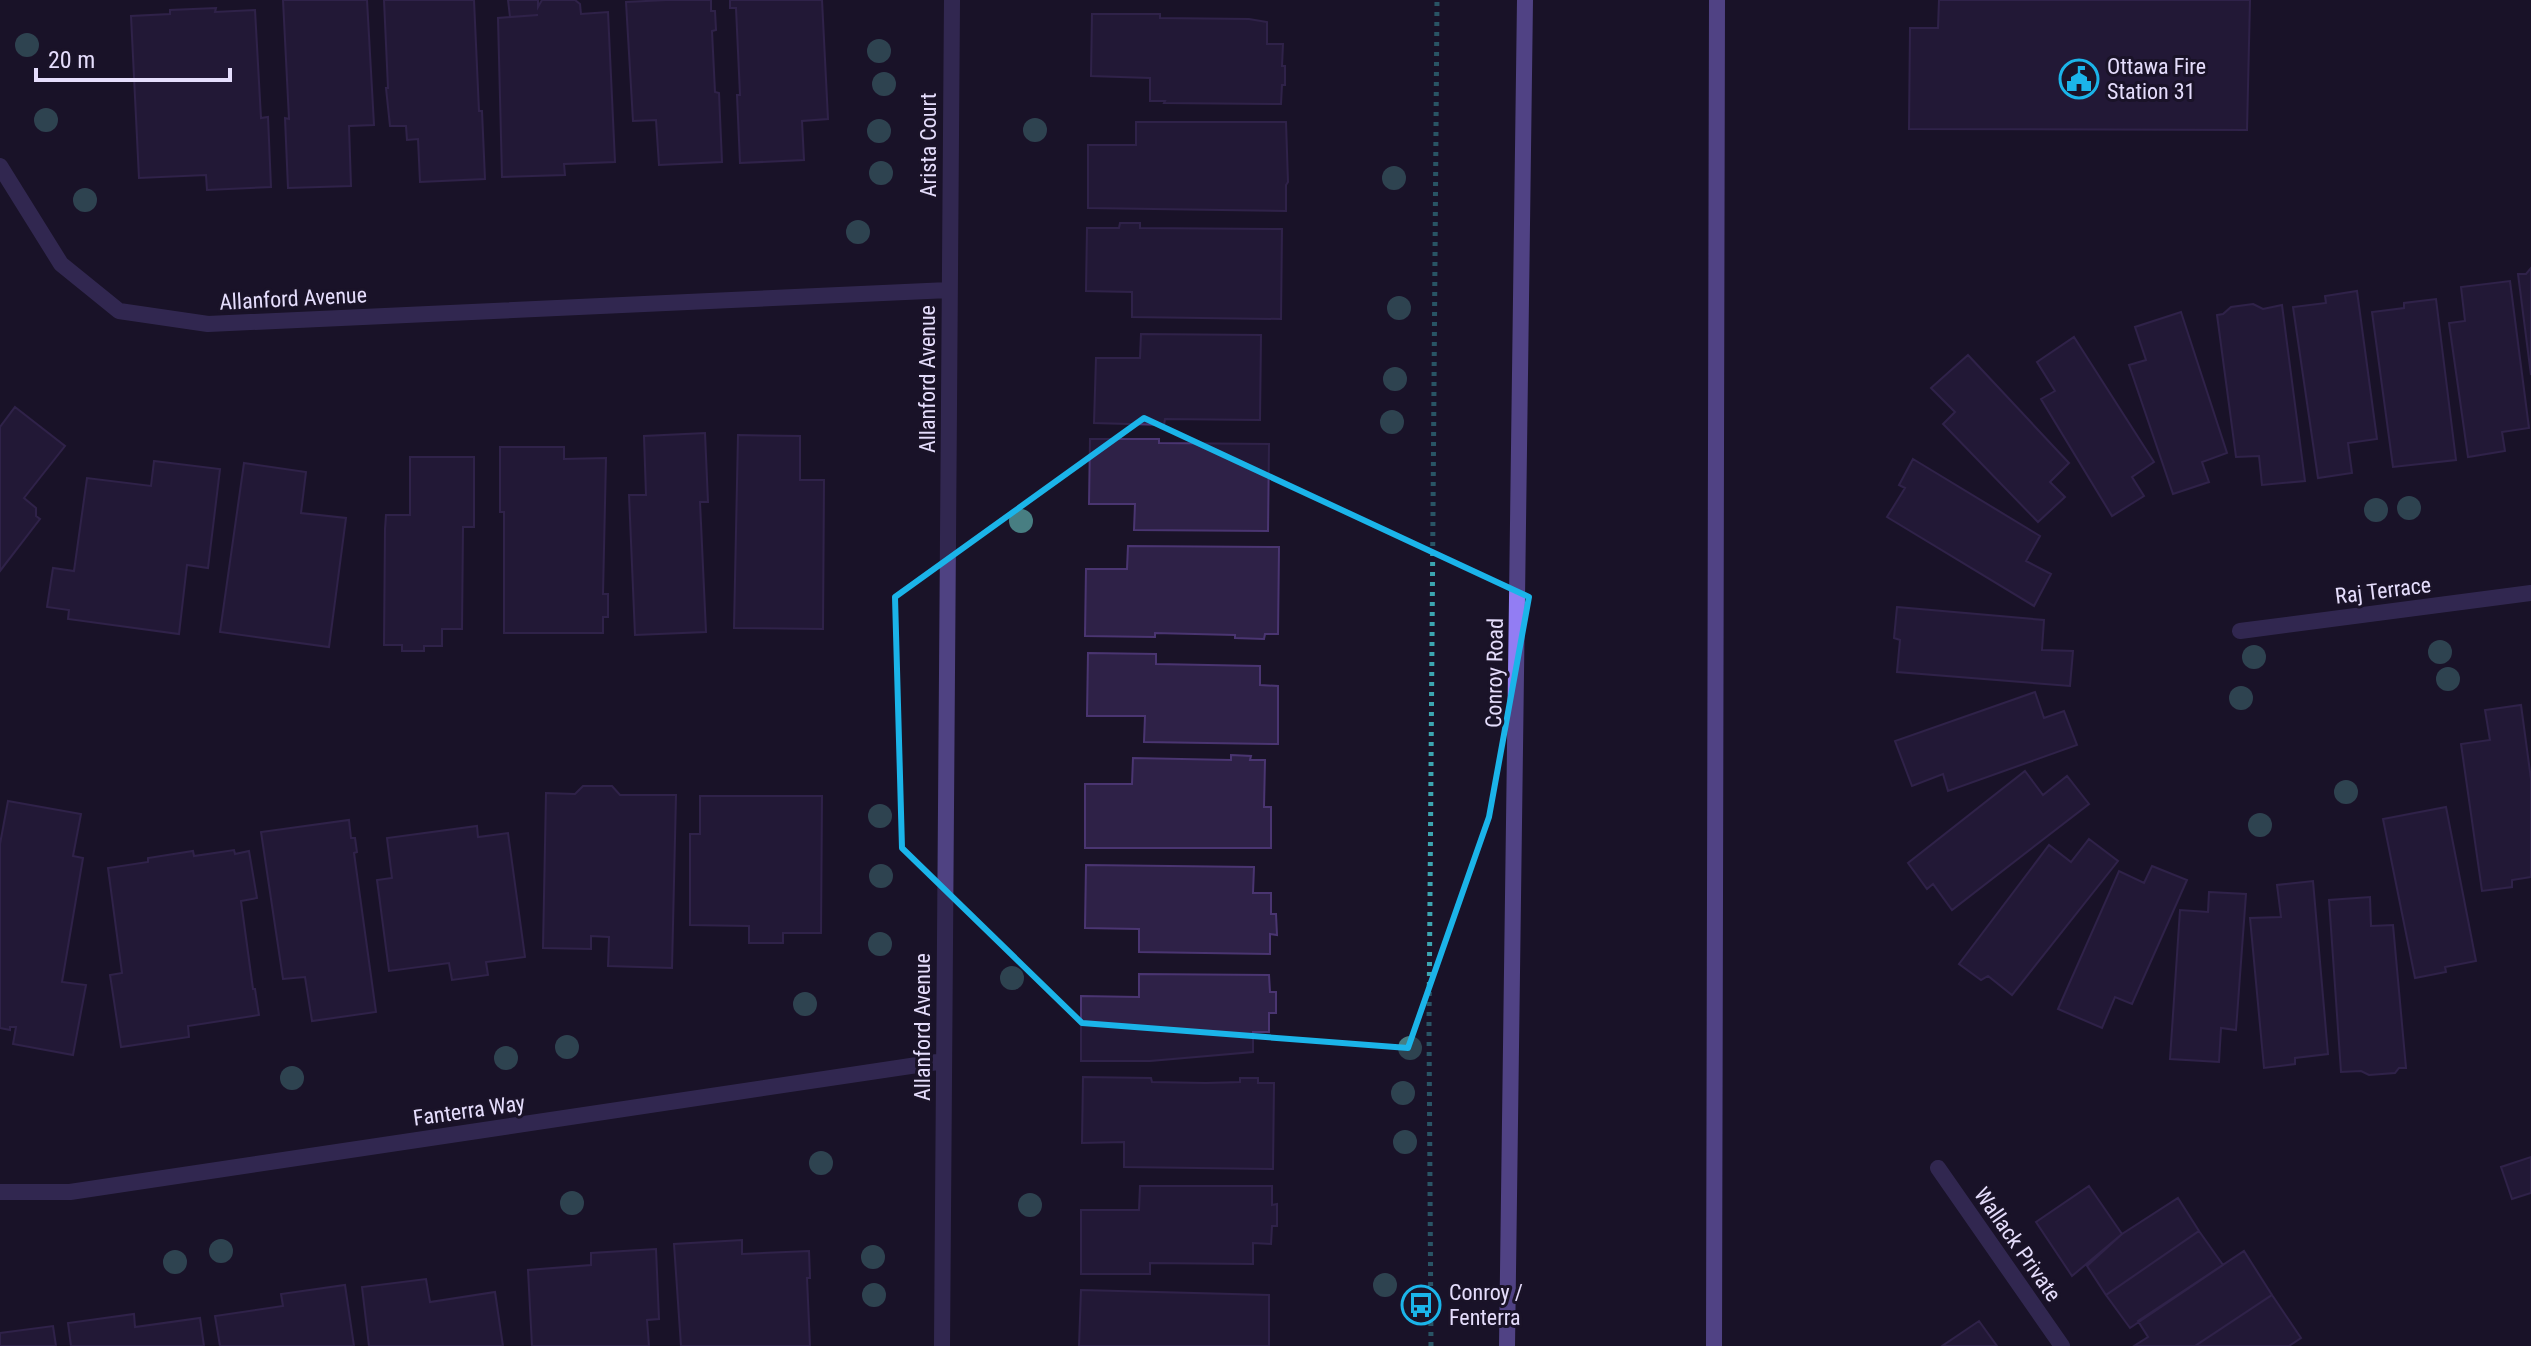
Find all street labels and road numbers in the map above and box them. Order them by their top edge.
street label: Arista Court [916,93,941,197]
street label: Allanford Avenue [219,282,367,315]
street label: Allanford Avenue [915,305,940,453]
street label: Raj Terrace [2334,572,2432,609]
street label: Conroy Road [1481,618,1508,728]
street label: Allanford Avenue [910,953,935,1101]
street label: Fanterra Way [412,1090,527,1131]
street label: Wallack Private [1969,1183,2066,1306]

